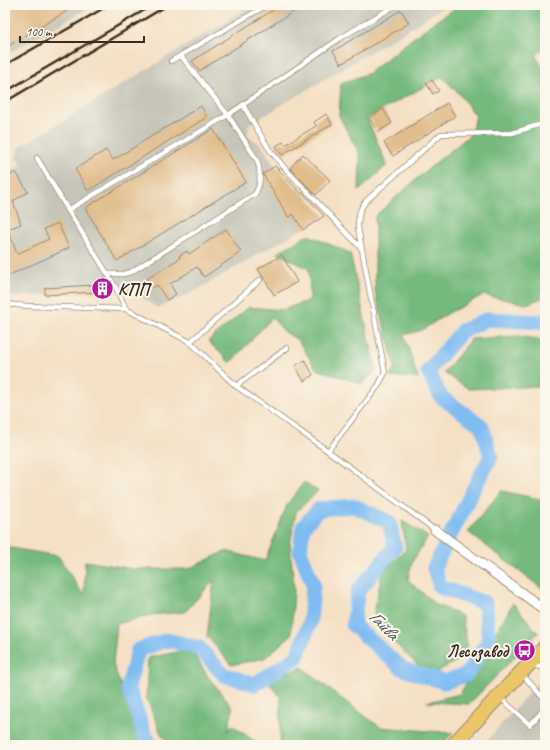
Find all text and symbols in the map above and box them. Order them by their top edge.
scale bar [20,18,144,44]
text: 100 m [26,24,53,40]
building icon: КПП [90,276,116,302]
place label: КПП [118,279,152,300]
water label: Гайва [365,606,405,646]
bus stop icon: Лесозавод [511,638,537,664]
place label: Лесозавод [447,641,510,663]

